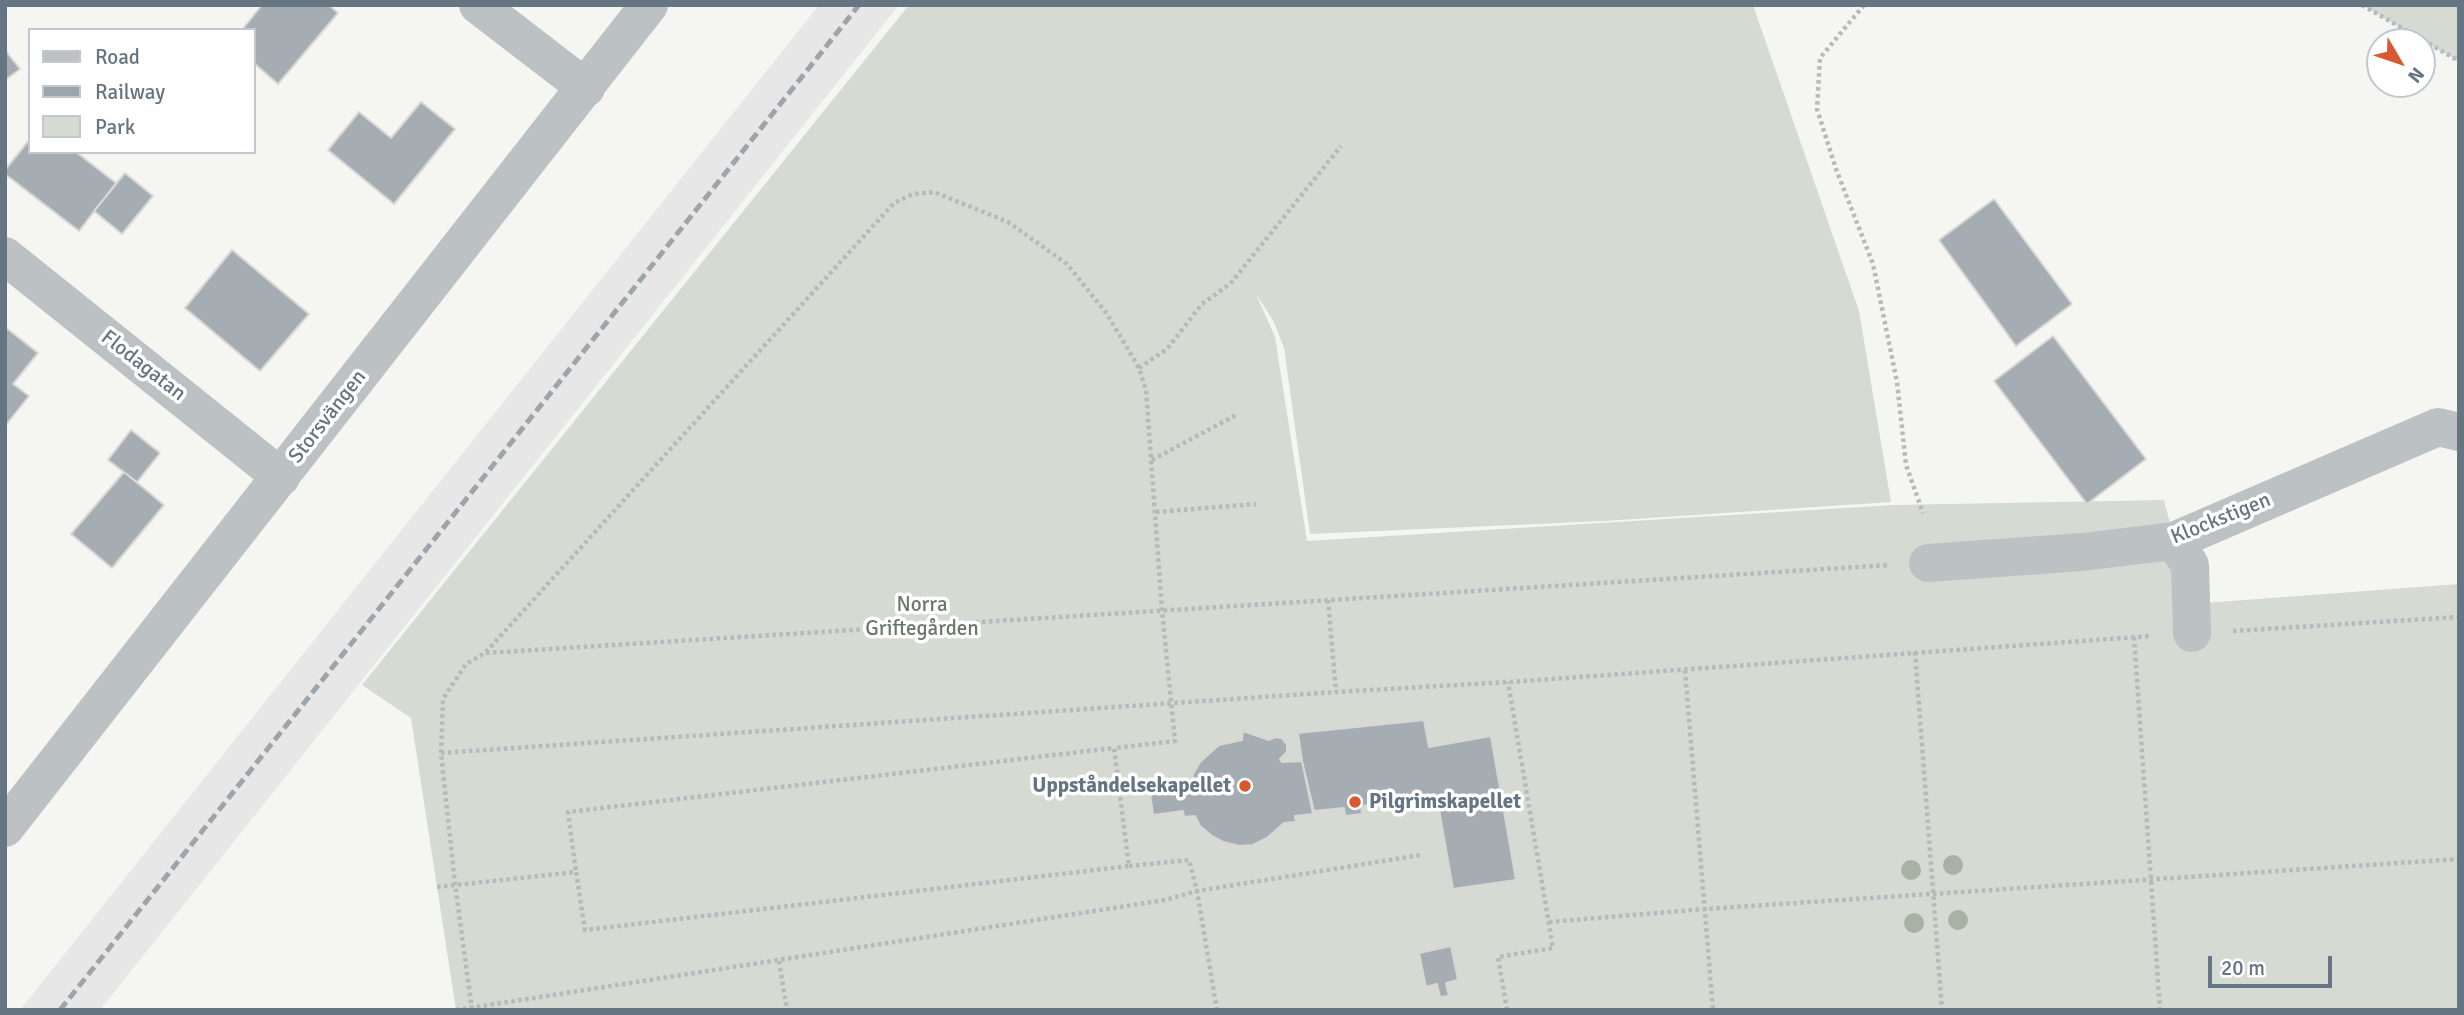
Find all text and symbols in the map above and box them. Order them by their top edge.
legend [28,28,256,154]
north arrow [2366,28,2436,98]
text: Road [95,44,140,70]
text: N [2402,62,2429,88]
text: Railway [95,79,165,105]
text: Park [95,114,135,140]
street label: Flodagatan [96,325,190,407]
street label: Storsvängen [284,365,372,469]
street label: Klockstigen [2167,488,2275,550]
park label: Norra Griftegården [865,592,979,642]
place label: Uppståndelsekapellet [1032,773,1231,799]
marker: Uppståndelsekapellet [1237,778,1253,794]
place label: Pilgrimskapellet [1369,789,1521,815]
marker: Pilgrimskapellet [1347,794,1363,810]
scale bar [2212,942,2336,986]
text: 20 m [2221,955,2265,981]

